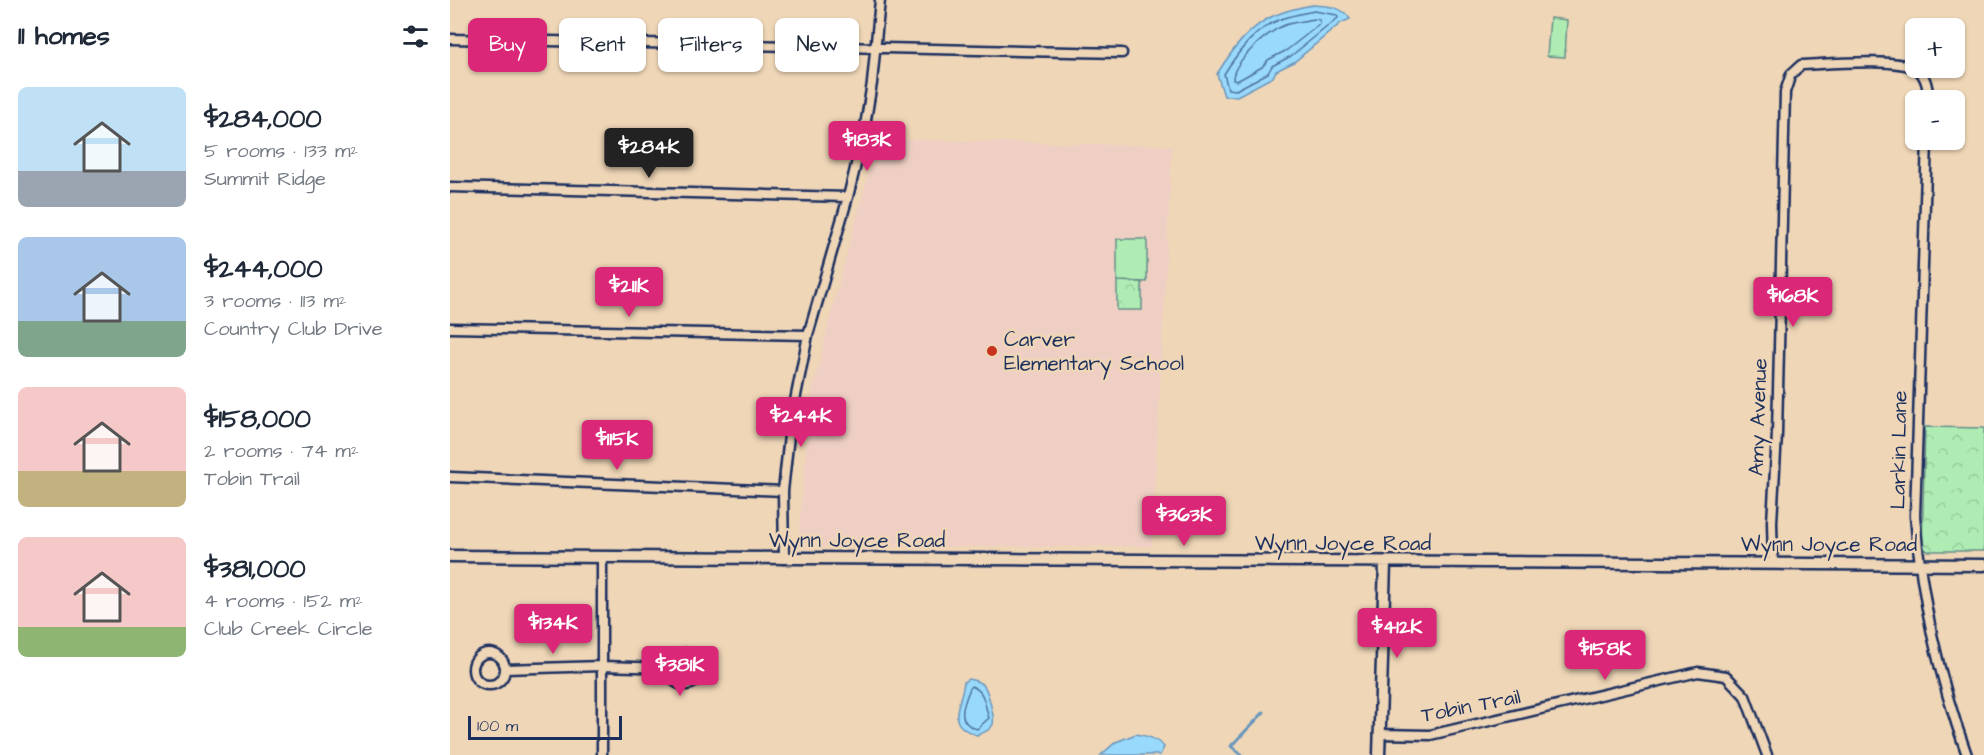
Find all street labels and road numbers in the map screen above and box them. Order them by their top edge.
street label: Amy Avenue [1741,358,1777,477]
street label: Larkin Lane [1883,390,1915,510]
street label: Wynn Joyce Road [769,526,945,557]
street label: Wynn Joyce Road [1255,529,1431,560]
street label: Wynn Joyce Road [1741,530,1917,561]
street label: Tobin Trail [1419,682,1523,730]

